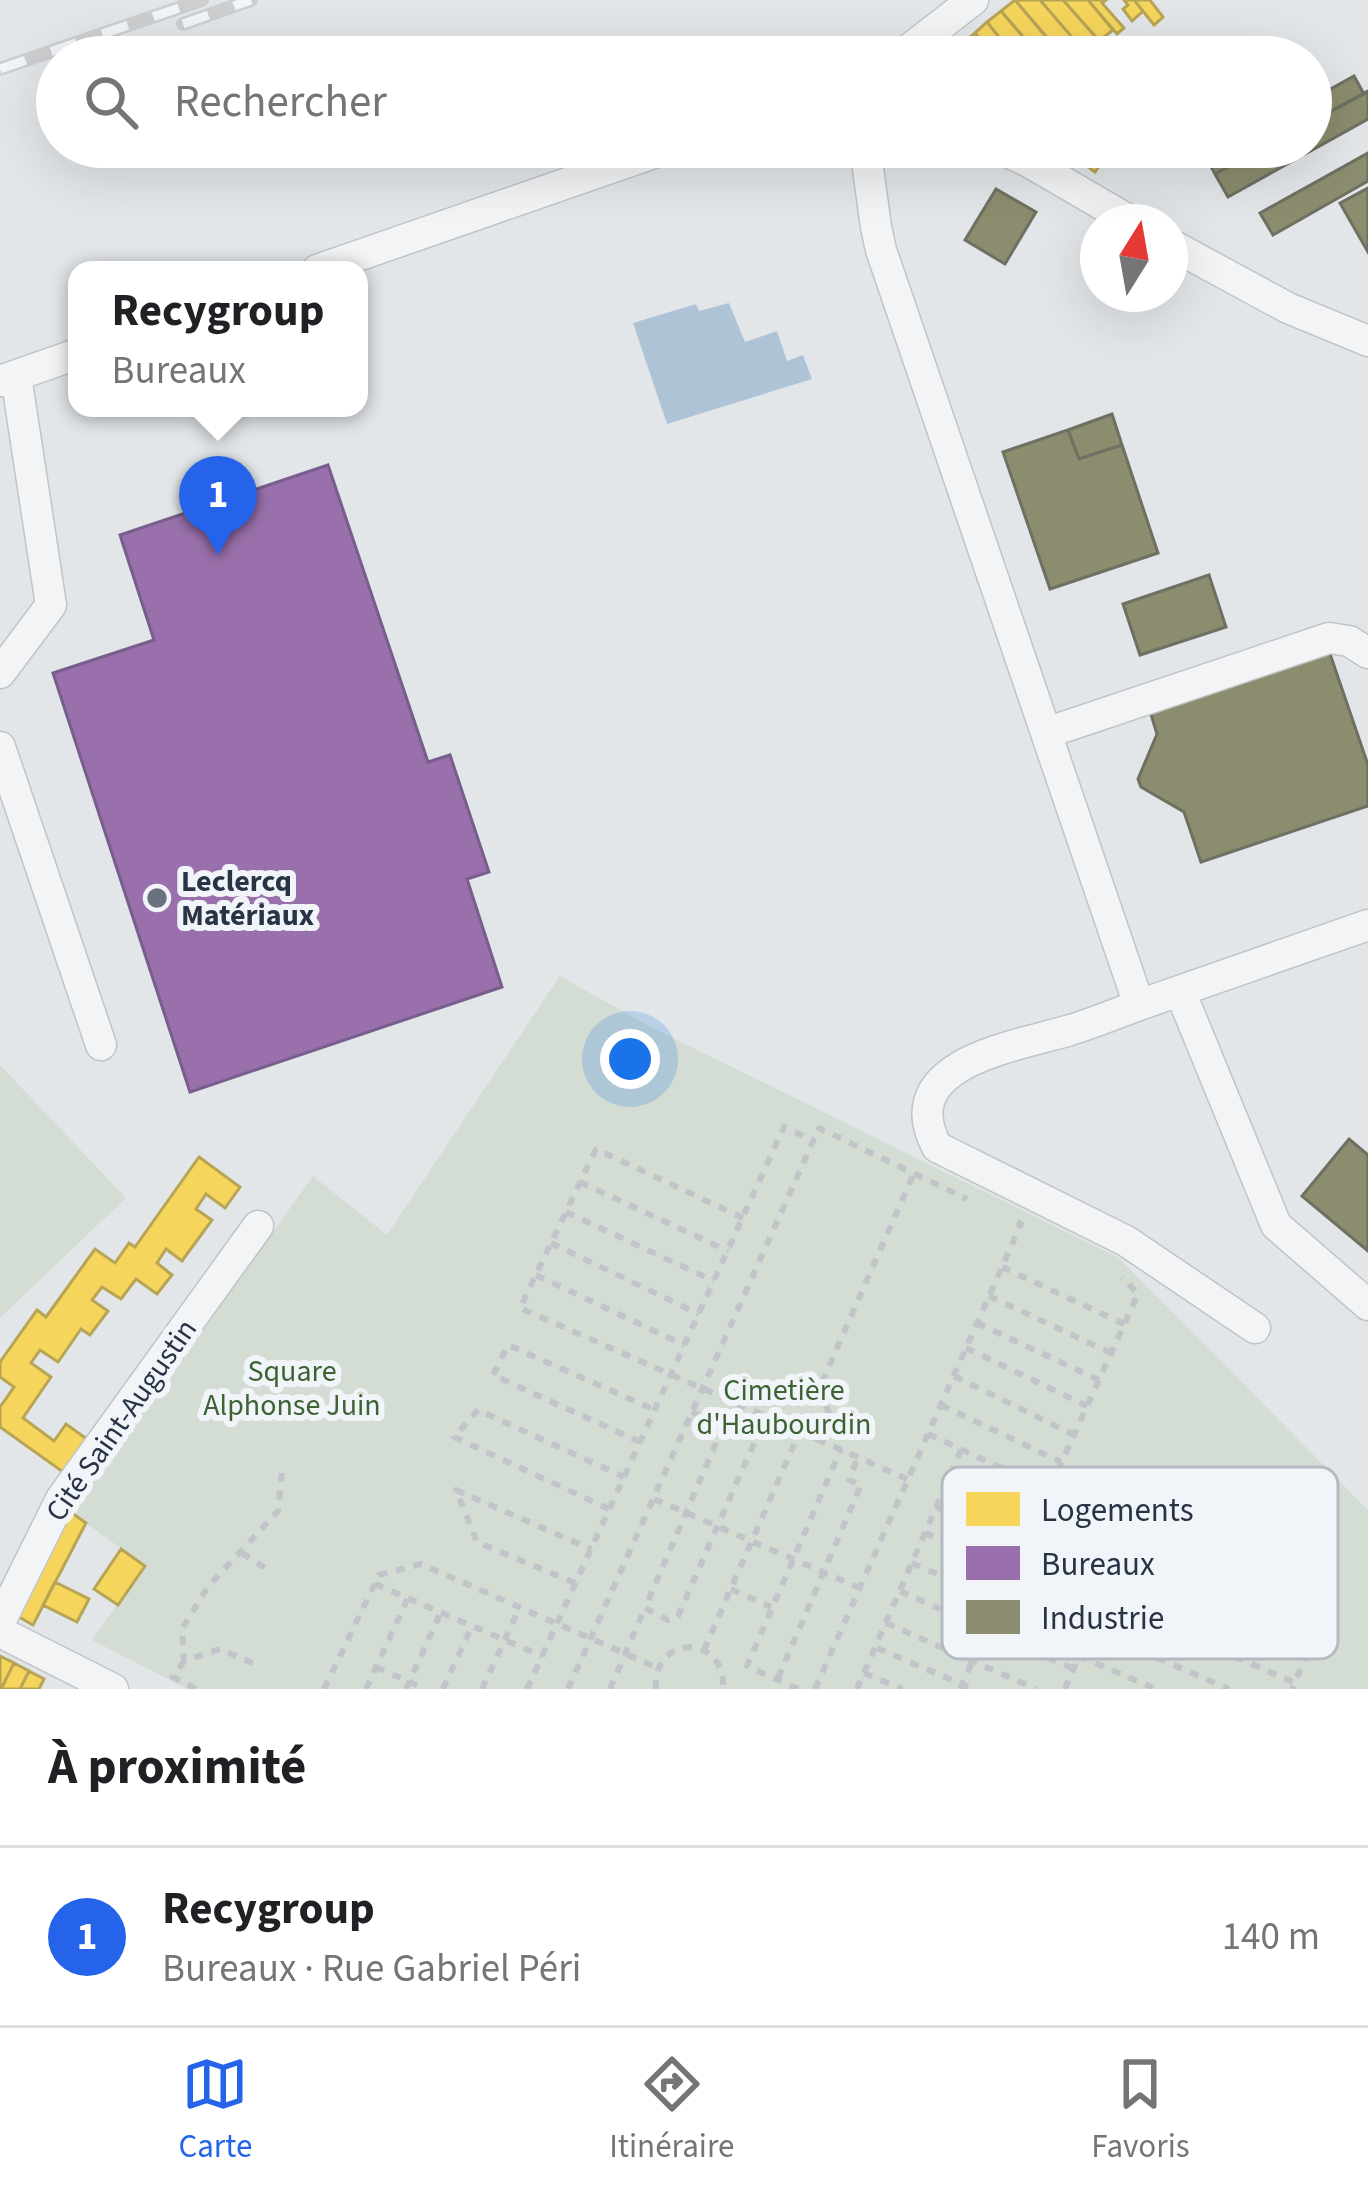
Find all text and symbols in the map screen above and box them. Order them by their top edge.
search box [36,36,1332,168]
icon: search [78,69,144,135]
text: Rechercher [174,70,387,134]
north arrow [1080,204,1188,312]
popup [68,261,368,417]
text: Recygroup [112,279,324,343]
text: Bureaux [112,343,246,399]
pin: 1 [179,456,257,555]
place label: Leclercq Matériaux [181,860,314,937]
marker: Leclercq Matériaux [144,885,170,911]
your location [600,1029,660,1089]
street label: Cité Saint-Augustin [35,1310,207,1530]
park label: Square Alphonse Juin [203,1350,381,1427]
park label: Cimetière d'Haubourdin [697,1369,871,1446]
legend [942,1467,1338,1659]
text: Logements [1041,1487,1194,1534]
text: Bureaux [1041,1541,1155,1588]
text: Industrie [1041,1595,1164,1642]
text: À proximité [48,1731,306,1803]
text: Recygroup [162,1877,375,1941]
text: 1 [77,1909,97,1965]
text: 140 m [1222,1909,1320,1965]
text: Bureaux · Rue Gabriel Péri [162,1941,581,1997]
tab: Carte [178,2051,252,2170]
tab: Itinéraire [609,2051,734,2170]
tab: Favoris [1091,2051,1190,2170]

